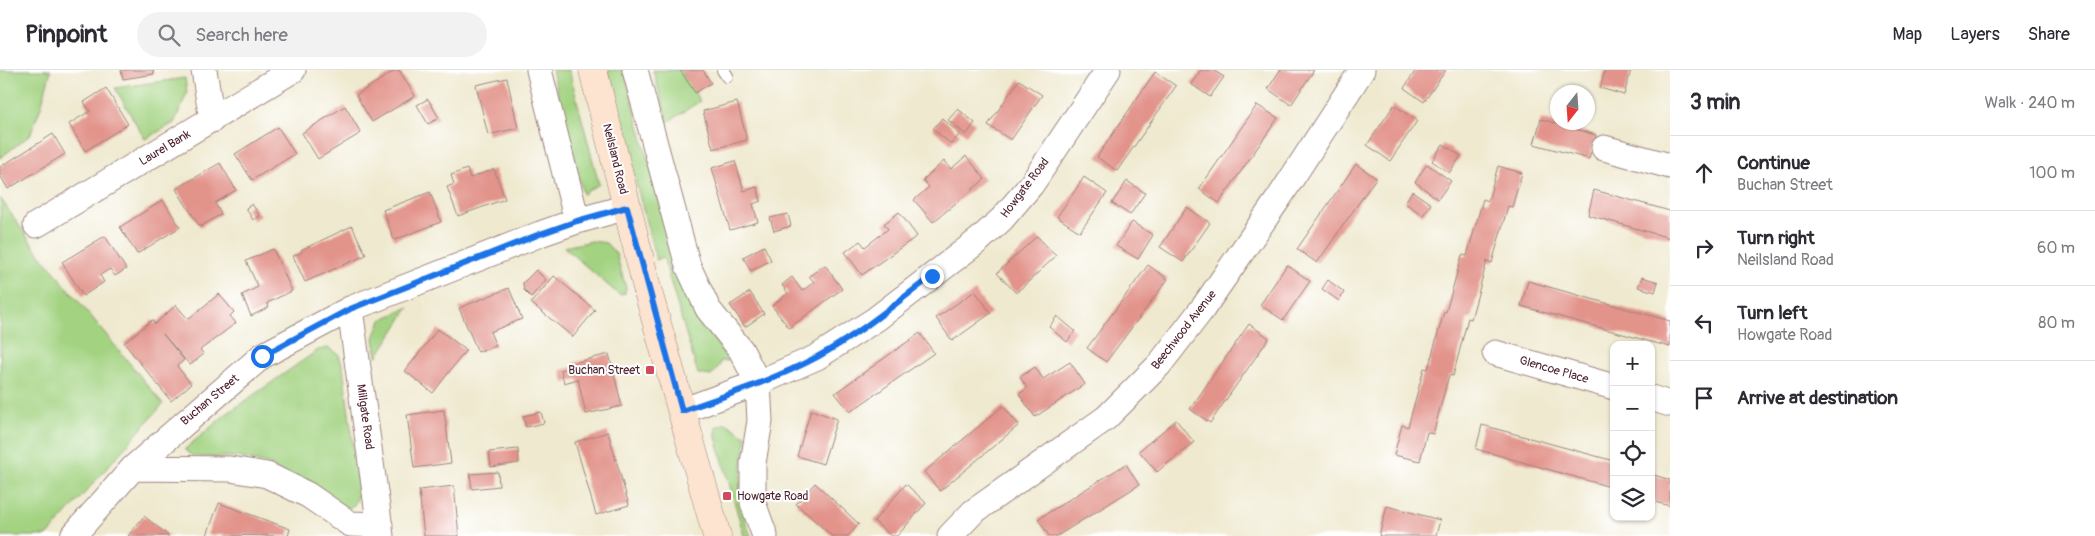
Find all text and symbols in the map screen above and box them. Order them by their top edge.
search box [137,12,487,57]
text: Pinpoint [25,20,107,49]
icon: search [155,21,183,49]
text: Search here [195,23,288,47]
text: Map [1893,23,1922,46]
text: Layers [1950,23,2000,46]
text: Share [2028,23,2070,46]
north arrow [1550,85,1595,130]
text: 3 min [1690,89,1740,116]
text: Walk · 240 m [1984,93,2075,113]
street label: Neilsland Road [599,122,631,196]
street label: Laurel Bank [137,127,193,169]
text: Continue [1737,151,1810,175]
street label: Howgate Road [997,155,1053,221]
icon: ahead [1690,159,1718,187]
text: 100 m [2029,163,2075,183]
text: Buchan Street [1737,175,1833,195]
text: Turn right [1737,226,1815,250]
icon: right [1690,234,1718,262]
text: 60 m [2037,238,2075,258]
text: Neilsland Road [1737,250,1834,270]
route end [921,265,944,288]
street label: Beechwood Avenue [1148,287,1220,373]
text: Turn left [1737,301,1807,325]
icon: left [1690,309,1718,337]
text: 80 m [2038,313,2075,333]
text: Howgate Road [1737,325,1832,345]
map controls [1610,341,1655,521]
button: + [1610,341,1655,386]
route start [251,345,274,368]
street label: Glencoe Place [1518,353,1590,387]
place label: Buchan Street [568,363,640,378]
marker: Buchan Street [644,364,656,376]
street label: Buchan Street [178,371,242,429]
street label: Millgate Road [353,383,377,451]
icon: arrive [1690,384,1718,412]
button: − [1610,386,1655,431]
text: Arrive at destination [1737,386,1898,410]
button: locate [1610,431,1655,476]
button: layers [1610,476,1655,521]
place label: Howgate Road [737,489,809,504]
marker: Howgate Road [721,490,733,502]

